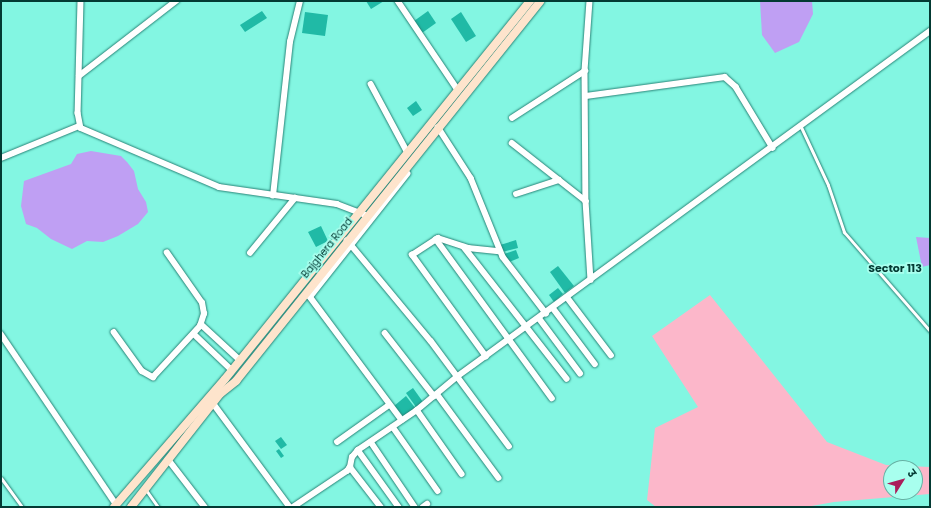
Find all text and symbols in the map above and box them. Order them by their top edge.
street label: Bajghera Road [299,216,355,280]
district label: Sector 113 [868,261,922,275]
north arrow [883,460,923,500]
text: उ [904,466,920,481]

